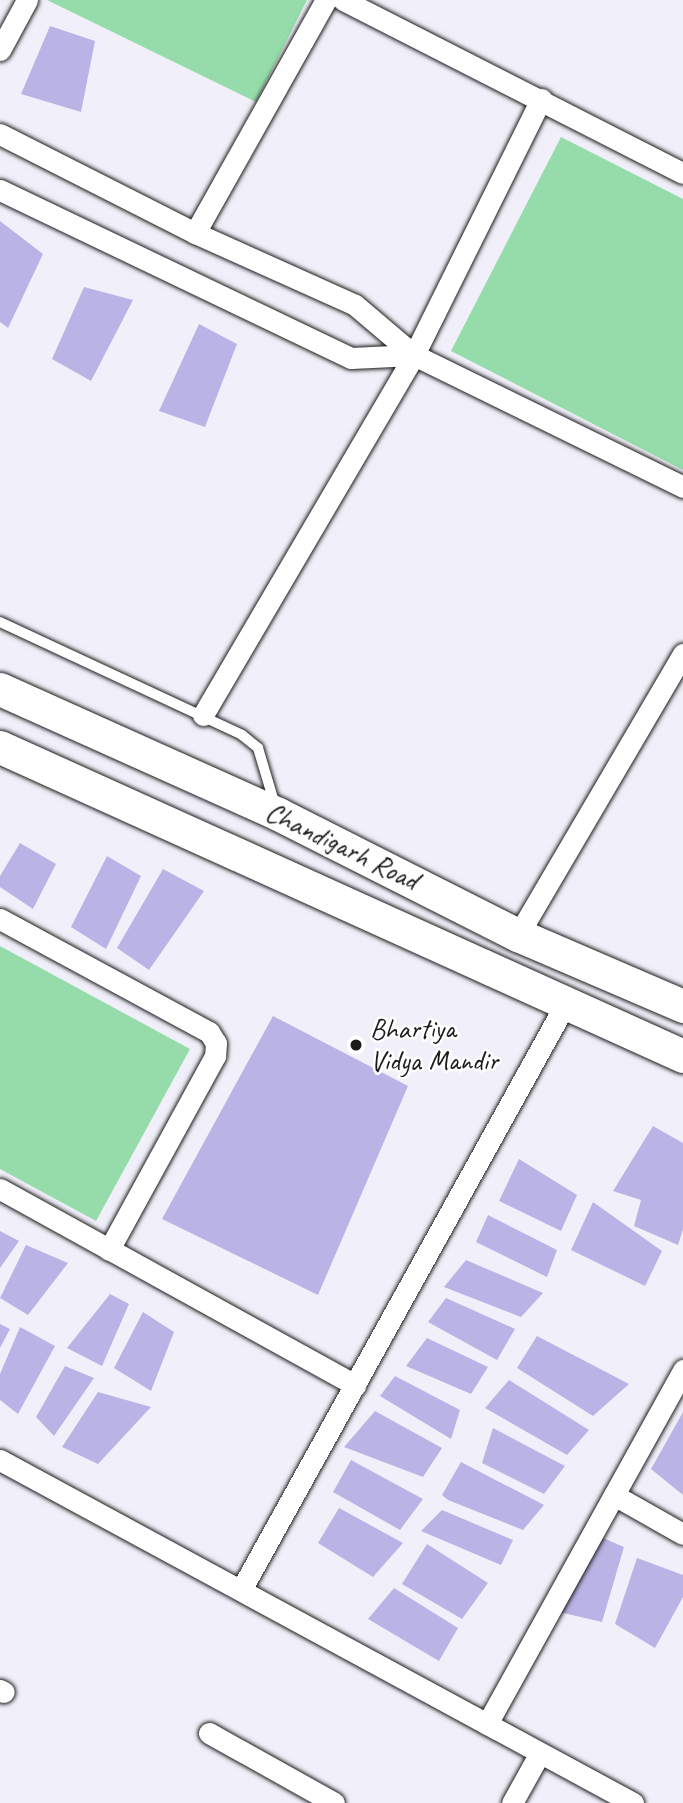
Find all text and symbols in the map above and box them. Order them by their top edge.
street label: Chandigarh Road [260,795,424,897]
place label: Bhartiya Vidya Mandir [370,1012,499,1078]
marker: Bhartiya Vidya Mandir [348,1037,364,1053]

